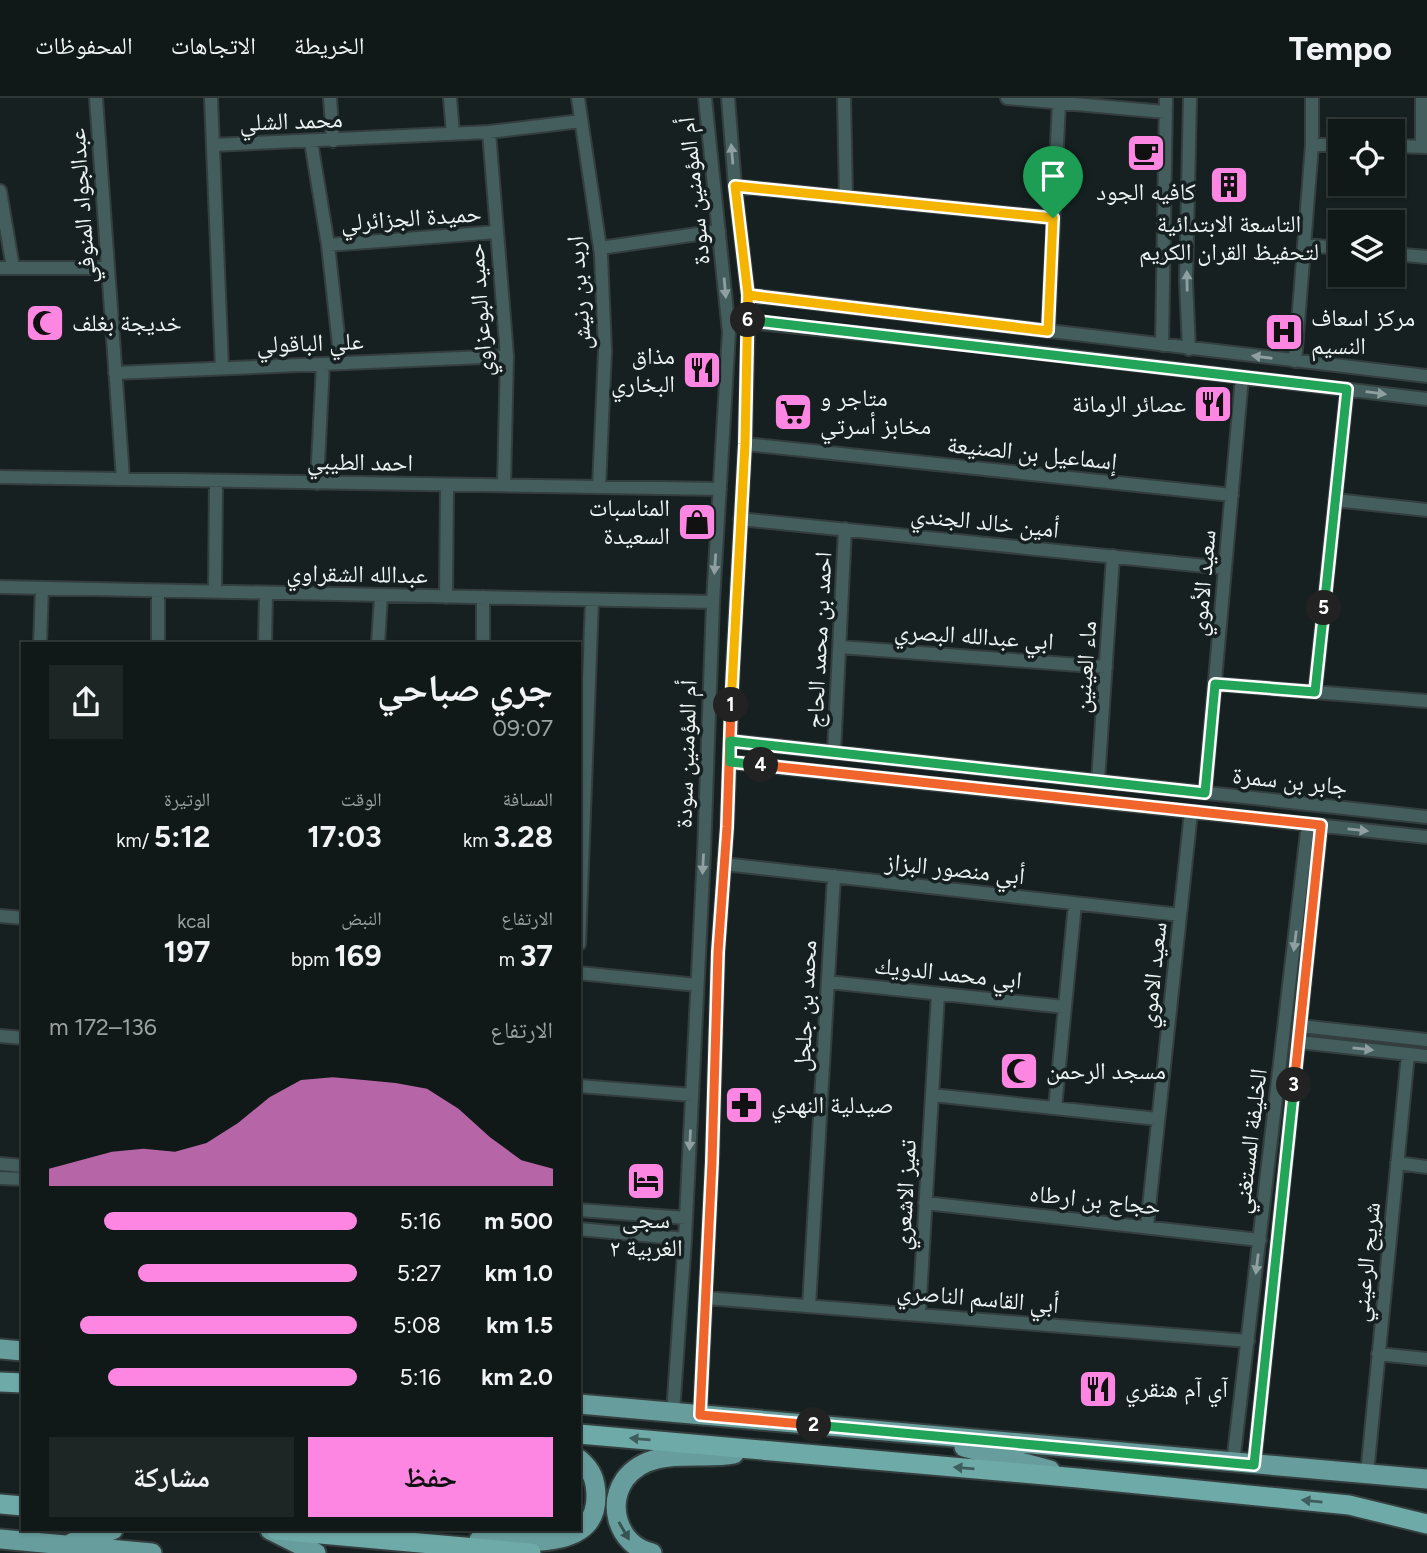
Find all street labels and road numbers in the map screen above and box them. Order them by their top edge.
street label: محمد الشلي [239,104,343,142]
street label: أم المؤمنين سودة [671,115,718,266]
street label: عبدالجواد المنوفي [62,127,106,285]
street label: حميدة الجزائرلي [340,198,483,242]
street label: اربد بن رنيش [560,235,597,351]
street label: حميد البوعزاوي [460,242,504,378]
street label: علي الباقولي [256,326,364,364]
street label: إسماعيل بن الصنيعة [945,429,1119,477]
street label: احمد الطيبي [307,446,413,482]
street label: أمين خالد الجندي [909,499,1061,549]
street label: سعيد الأموي [1183,528,1227,638]
street label: احمد بن محمد الحاج [799,551,839,729]
street label: عبدالله الشقراوي [286,558,428,594]
street label: ابي عبدالله البصري [893,615,1055,661]
street label: ماء العينين [1067,620,1102,714]
street label: أم المؤمنين سودة [668,679,705,829]
street label: جابر بن سمرة [1231,760,1349,801]
street label: أبي منصور البزاز [882,847,1026,895]
street label: سعيد الاموي [1132,920,1178,1030]
street label: محمد بن جلجل [787,939,822,1073]
street label: ابي محمد الدويك [872,950,1023,1000]
street label: الخليفة المستغني [1226,1067,1278,1216]
street label: تميز الاشعري [887,1139,927,1251]
street label: حجاج بن ارطاه [1028,1178,1162,1222]
street label: شريح الرعيني [1345,1201,1391,1324]
street label: أبي القاسم الناصري [895,1276,1060,1324]

